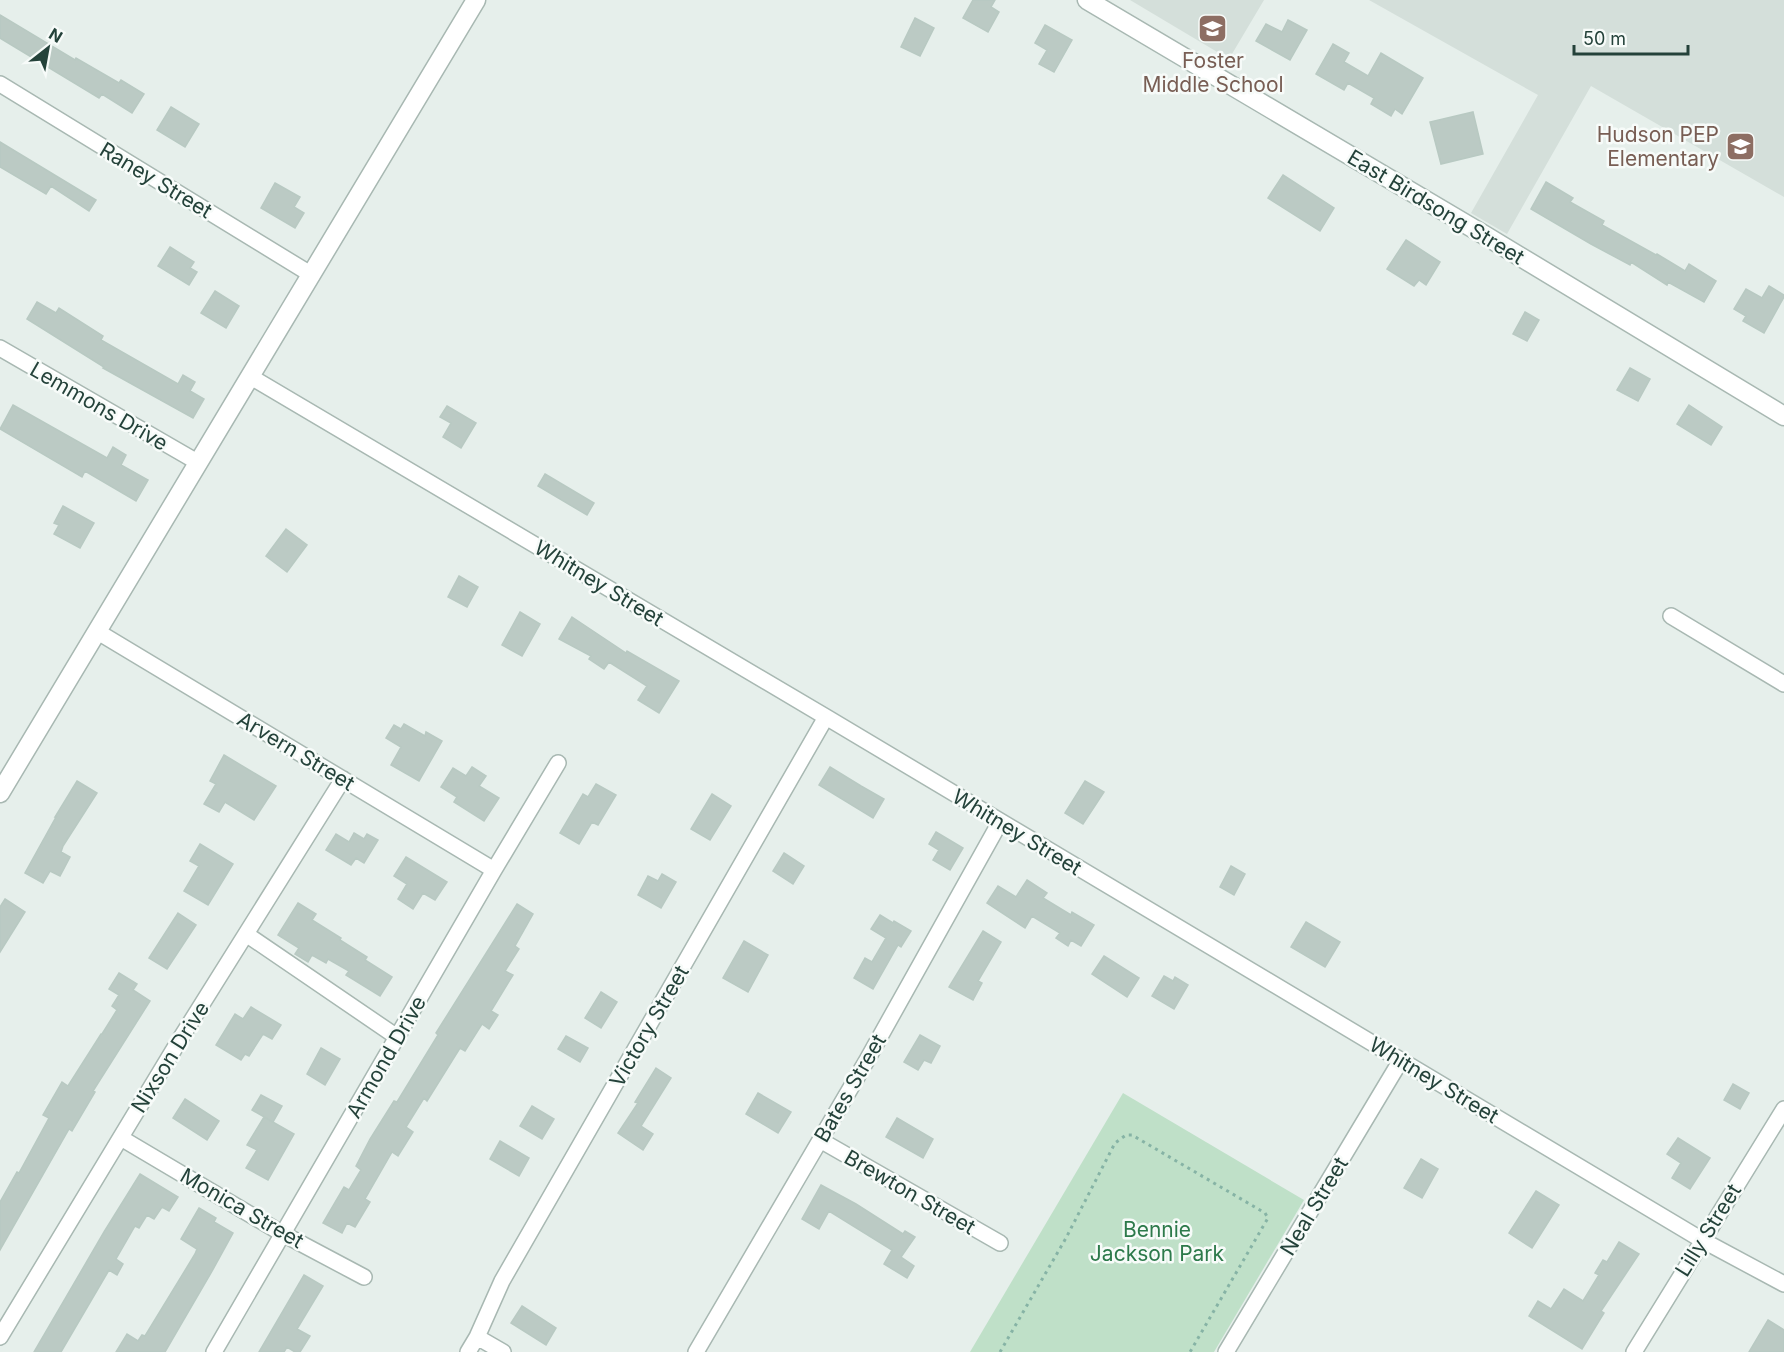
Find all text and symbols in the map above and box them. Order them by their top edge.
school or university icon: Foster Middle School [1197,13,1229,45]
north arrow [18,18,78,78]
scale bar [1574,18,1688,56]
text: N [45,23,66,47]
text: 50 m [1583,28,1626,49]
place label: Foster Middle School [1142,48,1284,97]
place label: Hudson PEP Elementary [1597,122,1719,171]
school or university icon: Hudson PEP Elementary [1724,130,1756,162]
street label: Raney Street [95,137,217,223]
street label: East Birdsong Street [1343,144,1529,270]
street label: Lemmons Drive [26,356,172,456]
street label: Whitney Street [530,535,668,631]
street label: Arvern Street [233,706,359,796]
street label: Whitney Street [948,784,1086,880]
street label: Victory Street [604,961,694,1091]
street label: Armond Drive [341,991,431,1123]
street label: Nixson Drive [126,997,214,1117]
street label: Bates Street [809,1029,891,1147]
street label: Whitney Street [1365,1032,1503,1128]
street label: Brewton Street [840,1144,980,1240]
street label: Neal Street [1275,1152,1353,1260]
street label: Monica Street [176,1163,308,1253]
street label: Lilly Street [1670,1179,1746,1281]
park label: Bennie Jackson Park [1090,1217,1225,1266]

